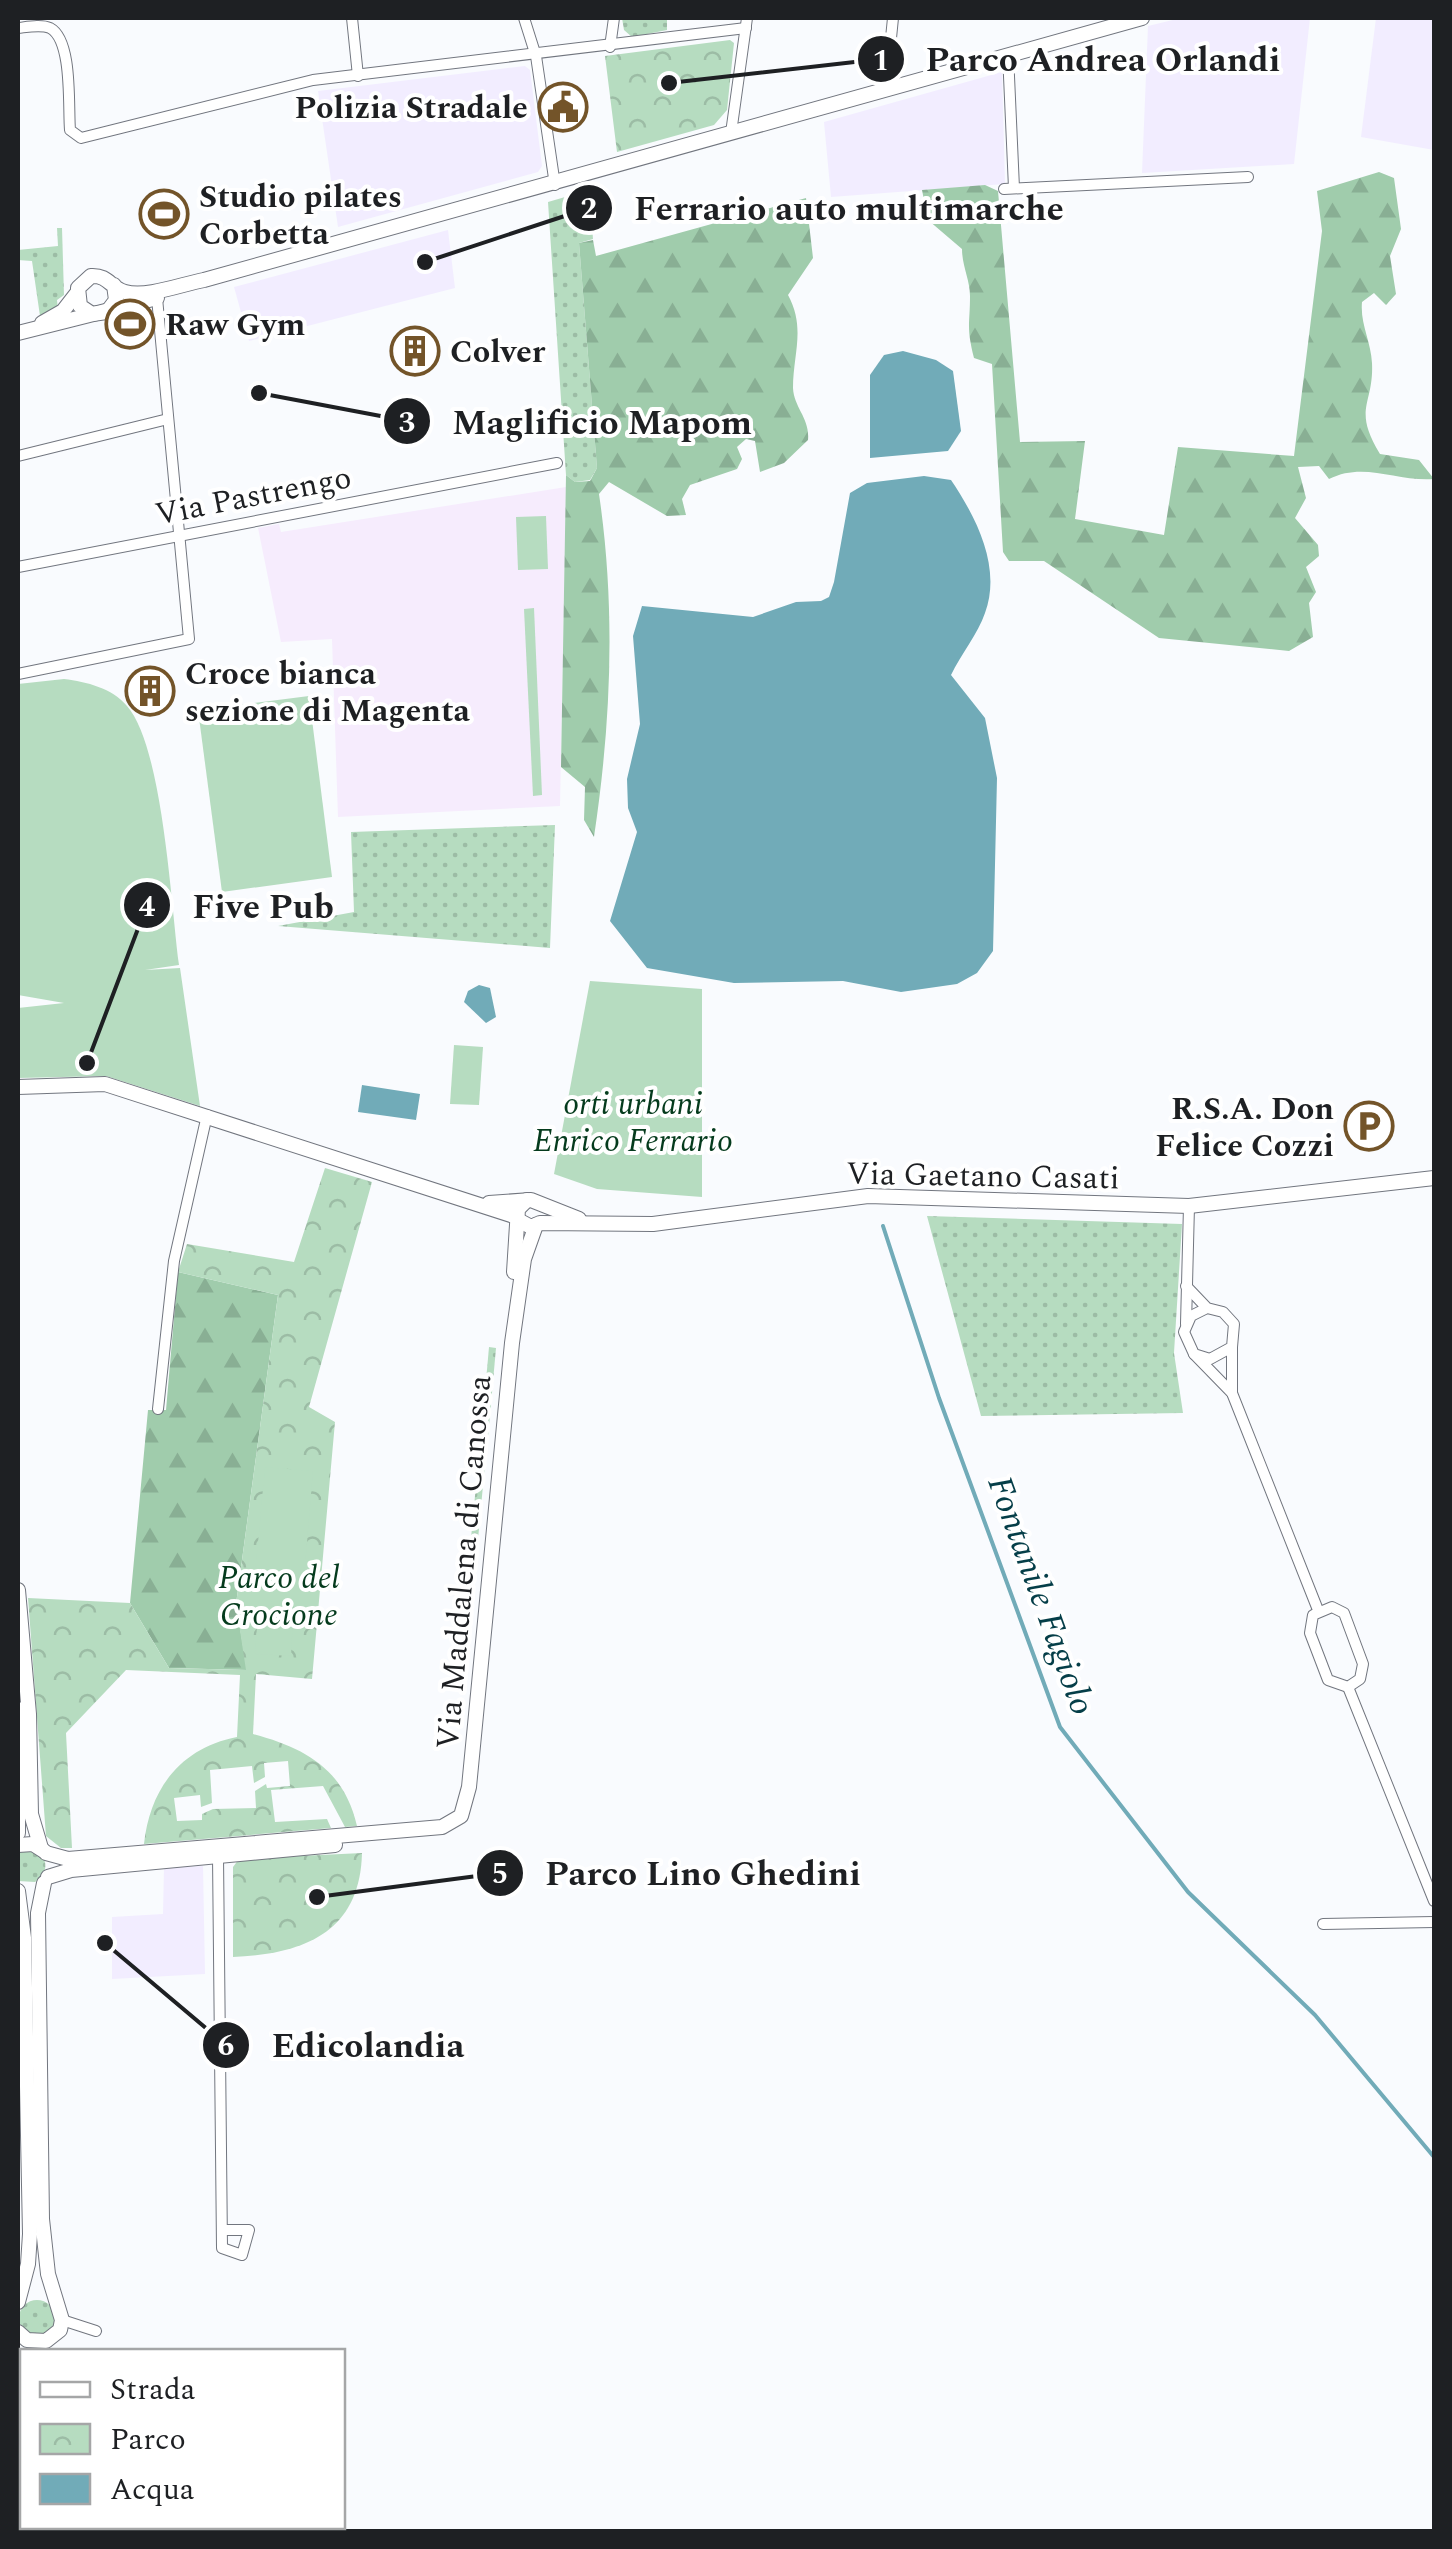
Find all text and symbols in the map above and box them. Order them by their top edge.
callout: Parco Andrea Orlandi [856,27,1301,92]
text: Parco Andrea Orlandi [926,34,1280,87]
text: 1 [873,38,889,84]
public building icon: Polizia Stradale [537,81,589,133]
place label: Polizia Stradale [294,84,528,133]
place label: Studio pilates Corbetta [199,173,402,259]
callout: Ferrario auto multimarche [564,175,1084,240]
text: Ferrario auto multimarche [634,183,1064,236]
text: 2 [581,186,597,232]
sports icon: Studio pilates Corbetta [138,188,190,240]
sports icon: Raw Gym [104,298,156,350]
place label: Raw Gym [165,301,306,350]
building icon: Colver [389,325,441,377]
place label: Colver [450,328,546,377]
callout: Maglificio Mapom [382,389,772,454]
text: Maglificio Mapom [452,397,752,450]
text: 3 [399,400,415,446]
street label: Via Pastrengo [151,453,356,540]
place label: Croce bianca sezione di Magenta [185,650,470,736]
building icon: Croce bianca sezione di Magenta [124,665,176,717]
callout: Five Pub [122,873,354,938]
text: Five Pub [192,881,334,934]
text: 4 [139,884,156,930]
park label: orti urbani Enrico Ferrario [533,1080,733,1166]
place label: R.S.A. Don Felice Cozzi [1155,1085,1334,1171]
parking icon: R.S.A. Don Felice Cozzi [1343,1100,1395,1152]
street label: Via Gaetano Casati [846,1150,1120,1203]
street label: Via Maddalena di Canossa [424,1373,505,1751]
water label: Fontanile Fagiolo [973,1468,1109,1723]
park label: Parco del Crocione [218,1554,340,1640]
callout: Parco Lino Ghedini [475,1840,881,1905]
text: Parco Lino Ghedini [545,1848,861,1901]
text: 5 [492,1851,508,1897]
callout: Edicolandia [201,2012,484,2077]
text: Edicolandia [272,2020,464,2073]
text: 6 [218,2023,234,2069]
legend [20,2349,345,2529]
text: Strada [110,2367,196,2413]
text: Parco [110,2417,186,2463]
text: Acqua [110,2467,195,2513]

